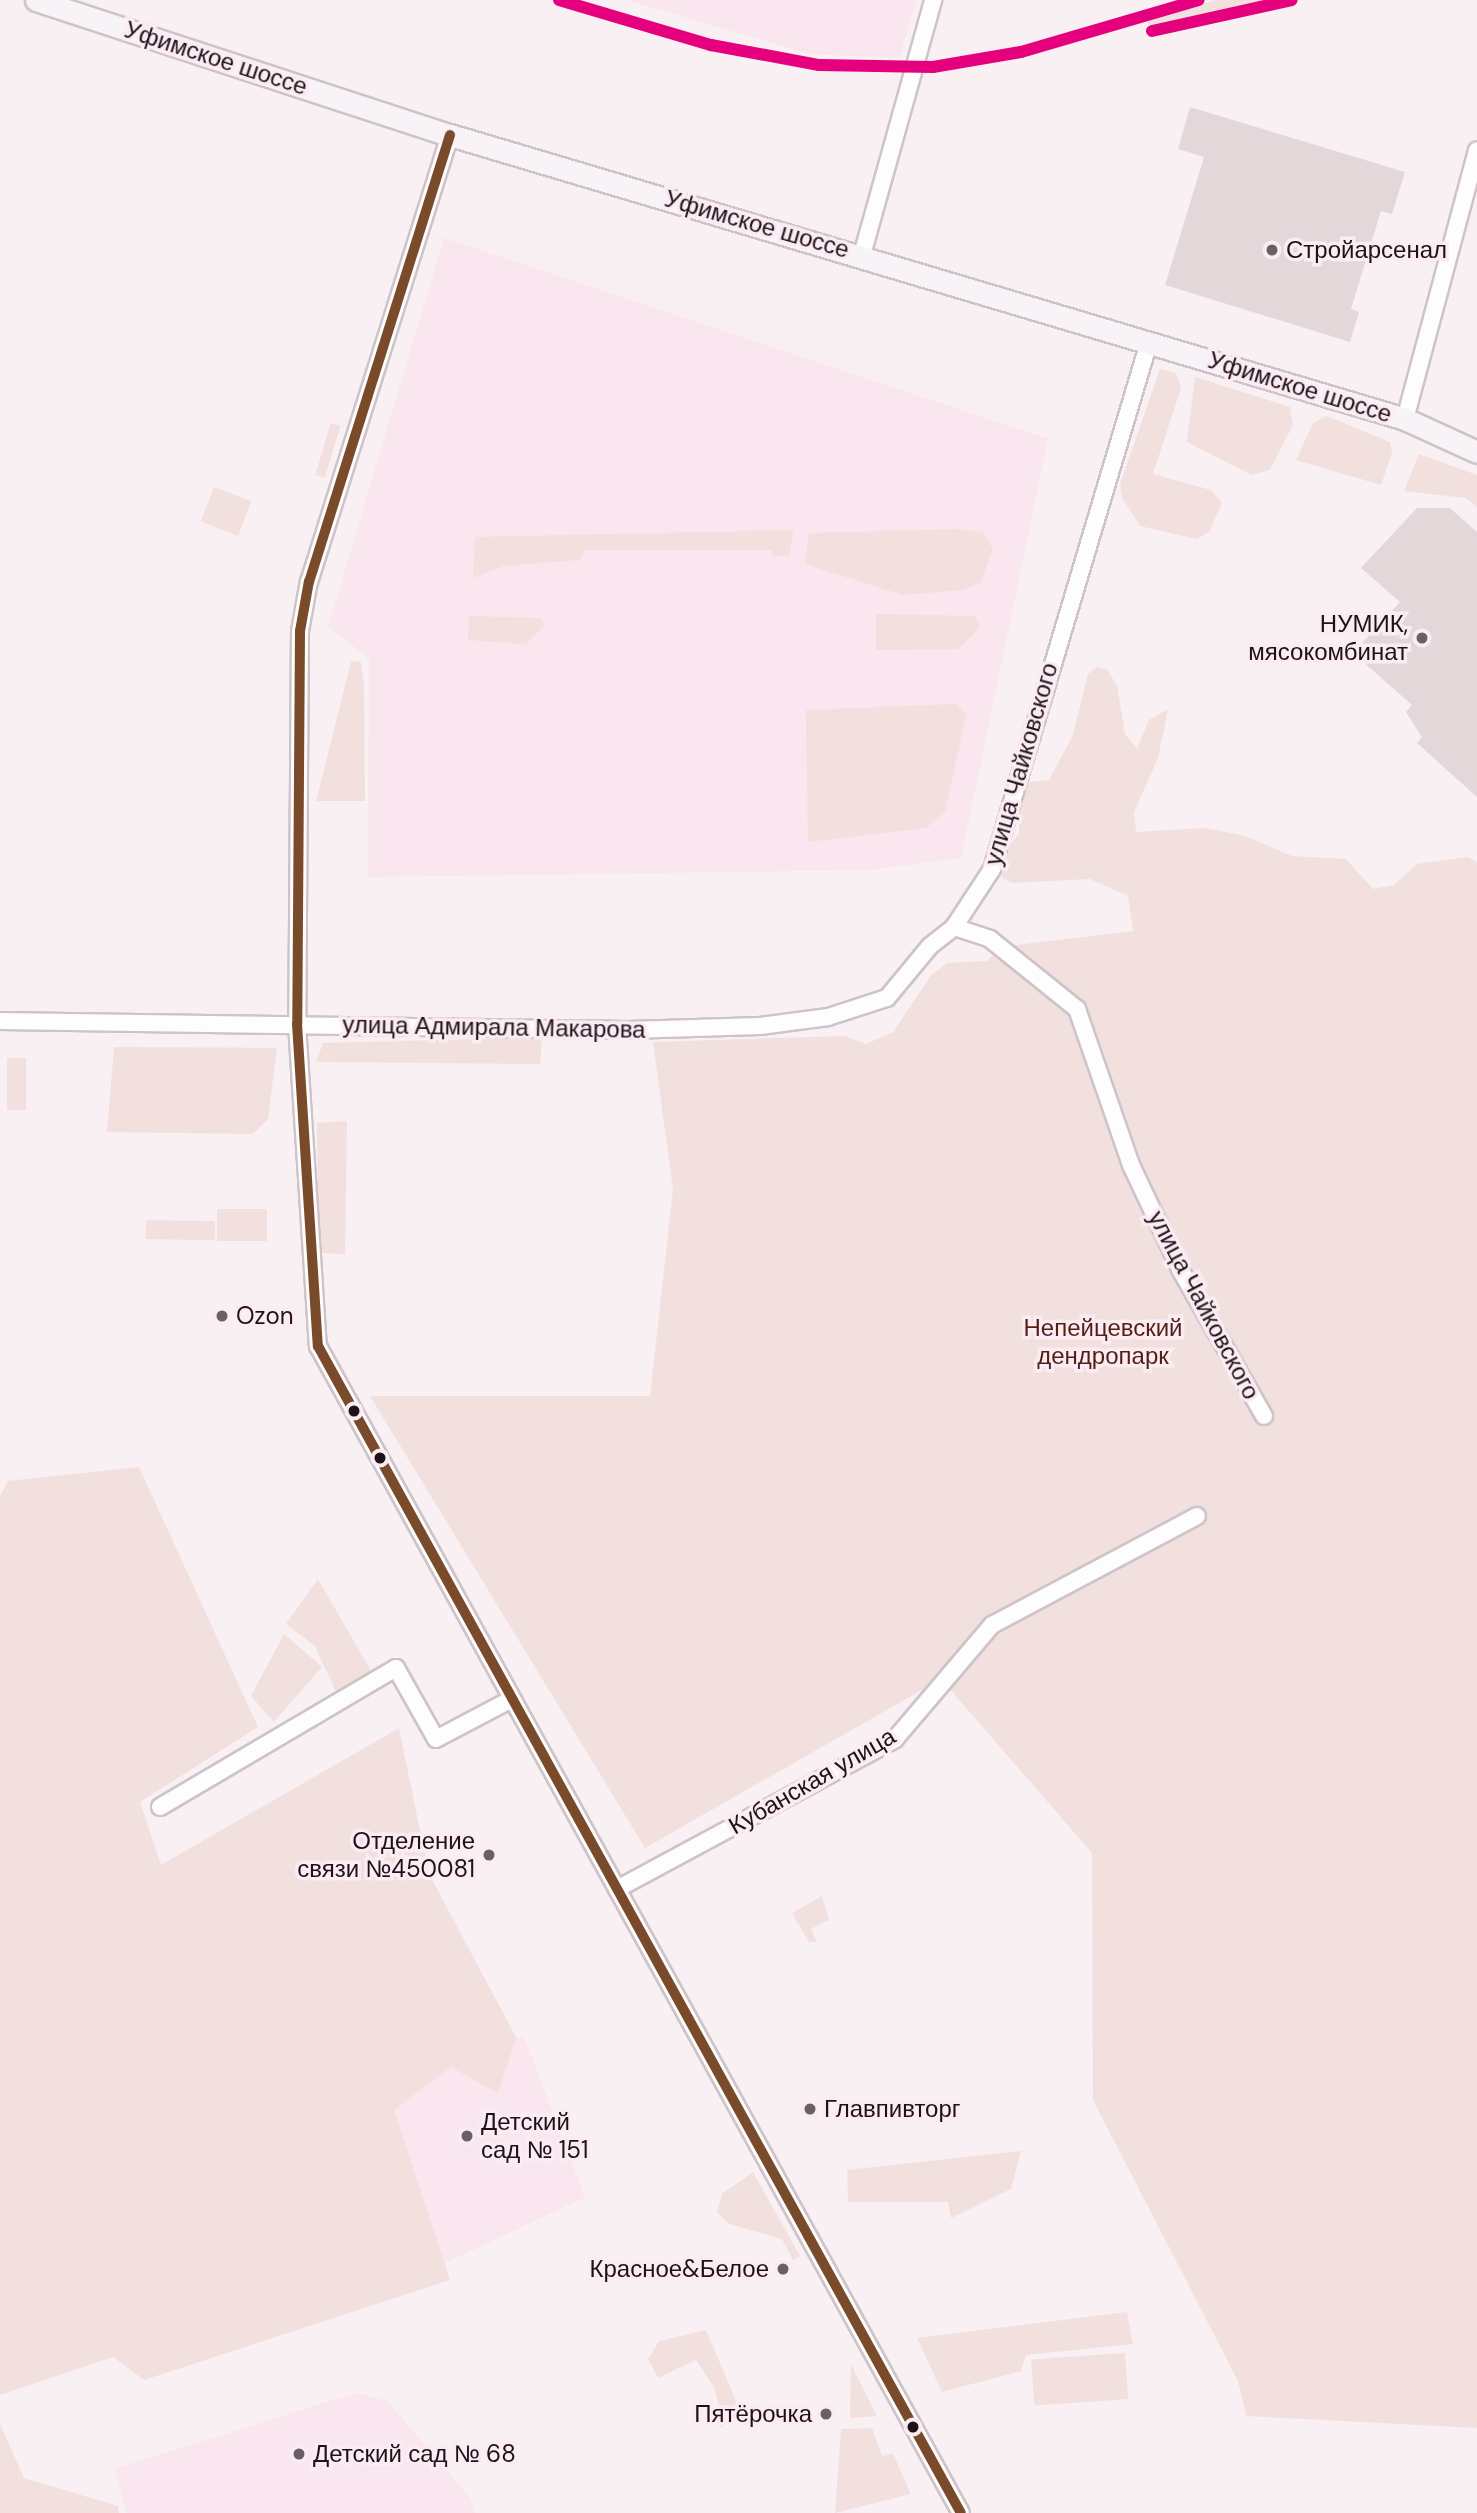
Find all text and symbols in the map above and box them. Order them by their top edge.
street label: Уфимское шоссе [121,15,311,101]
street label: Уфимское шоссе [661,184,853,264]
place label: Стройарсенал [1286,236,1447,264]
marker: Стройарсенал [1264,242,1280,258]
street label: Уфимское шоссе [1205,345,1395,429]
place label: НУМИК, мясокомбинат [1248,610,1408,666]
marker: НУМИК, мясокомбинат [1414,630,1430,646]
street label: улица Чайковского [978,659,1064,869]
street label: улица Адмирала Макарова [342,1010,646,1044]
street label: улица Чайковского [1142,1206,1266,1404]
place label: Ozon [236,1302,294,1330]
marker: Ozon [214,1308,230,1324]
park label: Непейцевский дендропарк [1023,1314,1183,1370]
unlabelled marker [347,1404,361,1418]
unlabelled marker [373,1451,387,1465]
street label: Кубанская улица [723,1722,901,1840]
place label: Отделение связи №450081 [297,1827,475,1883]
marker: Отделение связи №450081 [481,1847,497,1863]
place label: Главпивторг [824,2095,961,2123]
marker: Главпивторг [802,2101,818,2117]
place label: Детский сад № 151 [481,2108,588,2164]
marker: Детский сад № 151 [459,2128,475,2144]
place label: Красное&Белое [589,2255,769,2283]
marker: Красное&Белое [775,2261,791,2277]
place label: Пятёрочка [694,2400,812,2428]
marker: Пятёрочка [818,2406,834,2422]
unlabelled marker [906,2420,920,2434]
place label: Детский сад № 68 [313,2440,516,2468]
marker: Детский сад № 68 [291,2446,307,2462]

